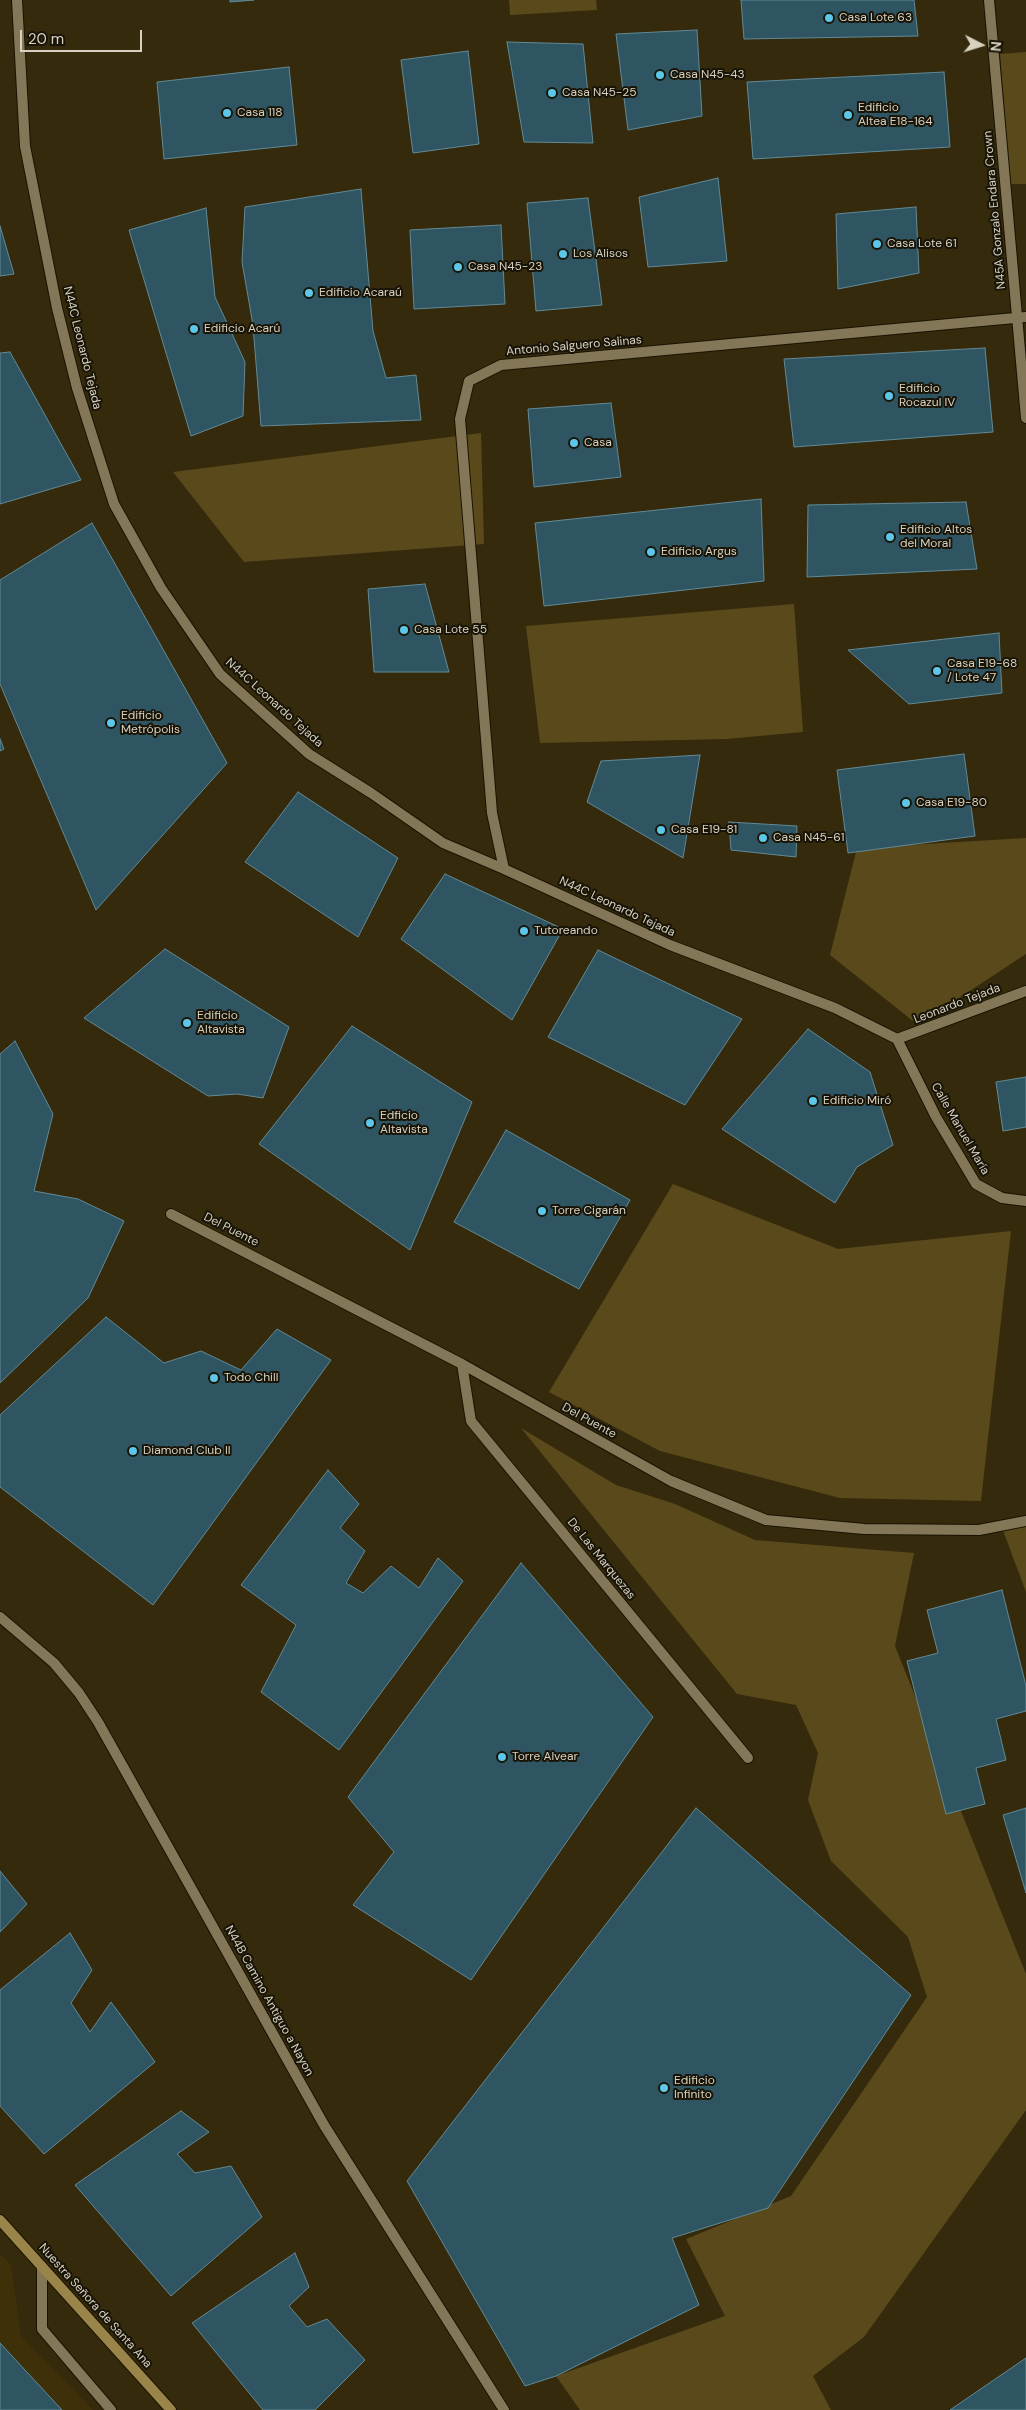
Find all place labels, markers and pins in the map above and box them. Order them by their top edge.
place label: Casa Lote 63 [839,11,912,25]
marker: Casa Lote 63 [823,12,835,24]
place label: Casa N45-43 [670,68,745,82]
marker: Casa N45-43 [654,69,666,81]
place label: Casa N45-25 [562,86,636,100]
marker: Casa N45-25 [546,87,558,99]
place label: Edificio Altea E18-164 [858,101,933,129]
place label: Casa 118 [237,106,283,120]
marker: Casa 118 [221,107,233,119]
marker: Edificio Altea E18-164 [842,109,854,121]
place label: Casa Lote 61 [887,237,957,251]
marker: Casa Lote 61 [871,238,883,250]
place label: Los Alisos [573,247,628,261]
marker: Los Alisos [557,248,569,260]
place label: Casa N45-23 [468,260,542,274]
marker: Casa N45-23 [452,261,464,273]
place label: Edificio Acaraú [319,286,402,300]
marker: Edificio Acaraú [303,287,315,299]
place label: Edificio Acarú [204,322,280,336]
marker: Edificio Acarú [188,323,200,335]
place label: Edificio Rocazul IV [899,382,955,410]
marker: Edificio Rocazul IV [883,390,895,402]
place label: Casa [584,436,612,450]
marker: Casa [568,437,580,449]
place label: Edificio Altos del Moral [900,523,972,551]
marker: Edificio Altos del Moral [884,531,896,543]
place label: Edificio Argus [661,545,737,559]
marker: Edificio Argus [645,546,657,558]
place label: Casa Lote 55 [414,623,487,637]
marker: Casa Lote 55 [398,624,410,636]
place label: Casa E19-68 / Lote 47 [947,657,1017,685]
marker: Casa E19-68 / Lote 47 [931,665,943,677]
place label: Edificio Metrópolis [121,709,180,737]
marker: Edificio Metrópolis [105,717,117,729]
place label: Casa E19-80 [916,796,987,810]
marker: Casa E19-80 [900,797,912,809]
place label: Casa E19-81 [671,823,737,837]
marker: Casa E19-81 [655,824,667,836]
place label: Casa N45-61 [773,831,845,845]
marker: Casa N45-61 [757,832,769,844]
place label: Tutoreando [534,924,598,938]
marker: Tutoreando [518,925,530,937]
place label: Edificio Altavista [197,1009,245,1037]
marker: Edificio Altavista [181,1017,193,1029]
place label: Edificio Miró [823,1094,891,1108]
marker: Edificio Miró [807,1095,819,1107]
place label: Edficio Altavista [380,1109,428,1137]
marker: Edficio Altavista [364,1117,376,1129]
place label: Torre Cigarán [552,1204,626,1218]
marker: Torre Cigarán [536,1205,548,1217]
place label: Todo Chill [224,1371,278,1385]
marker: Todo Chill [208,1372,220,1384]
place label: Diamond Club II [143,1444,231,1458]
marker: Diamond Club II [127,1445,139,1457]
place label: Torre Alvear [512,1750,578,1764]
marker: Torre Alvear [496,1751,508,1763]
place label: Edificio Infinito [674,2074,715,2102]
marker: Edificio Infinito [658,2082,670,2094]

